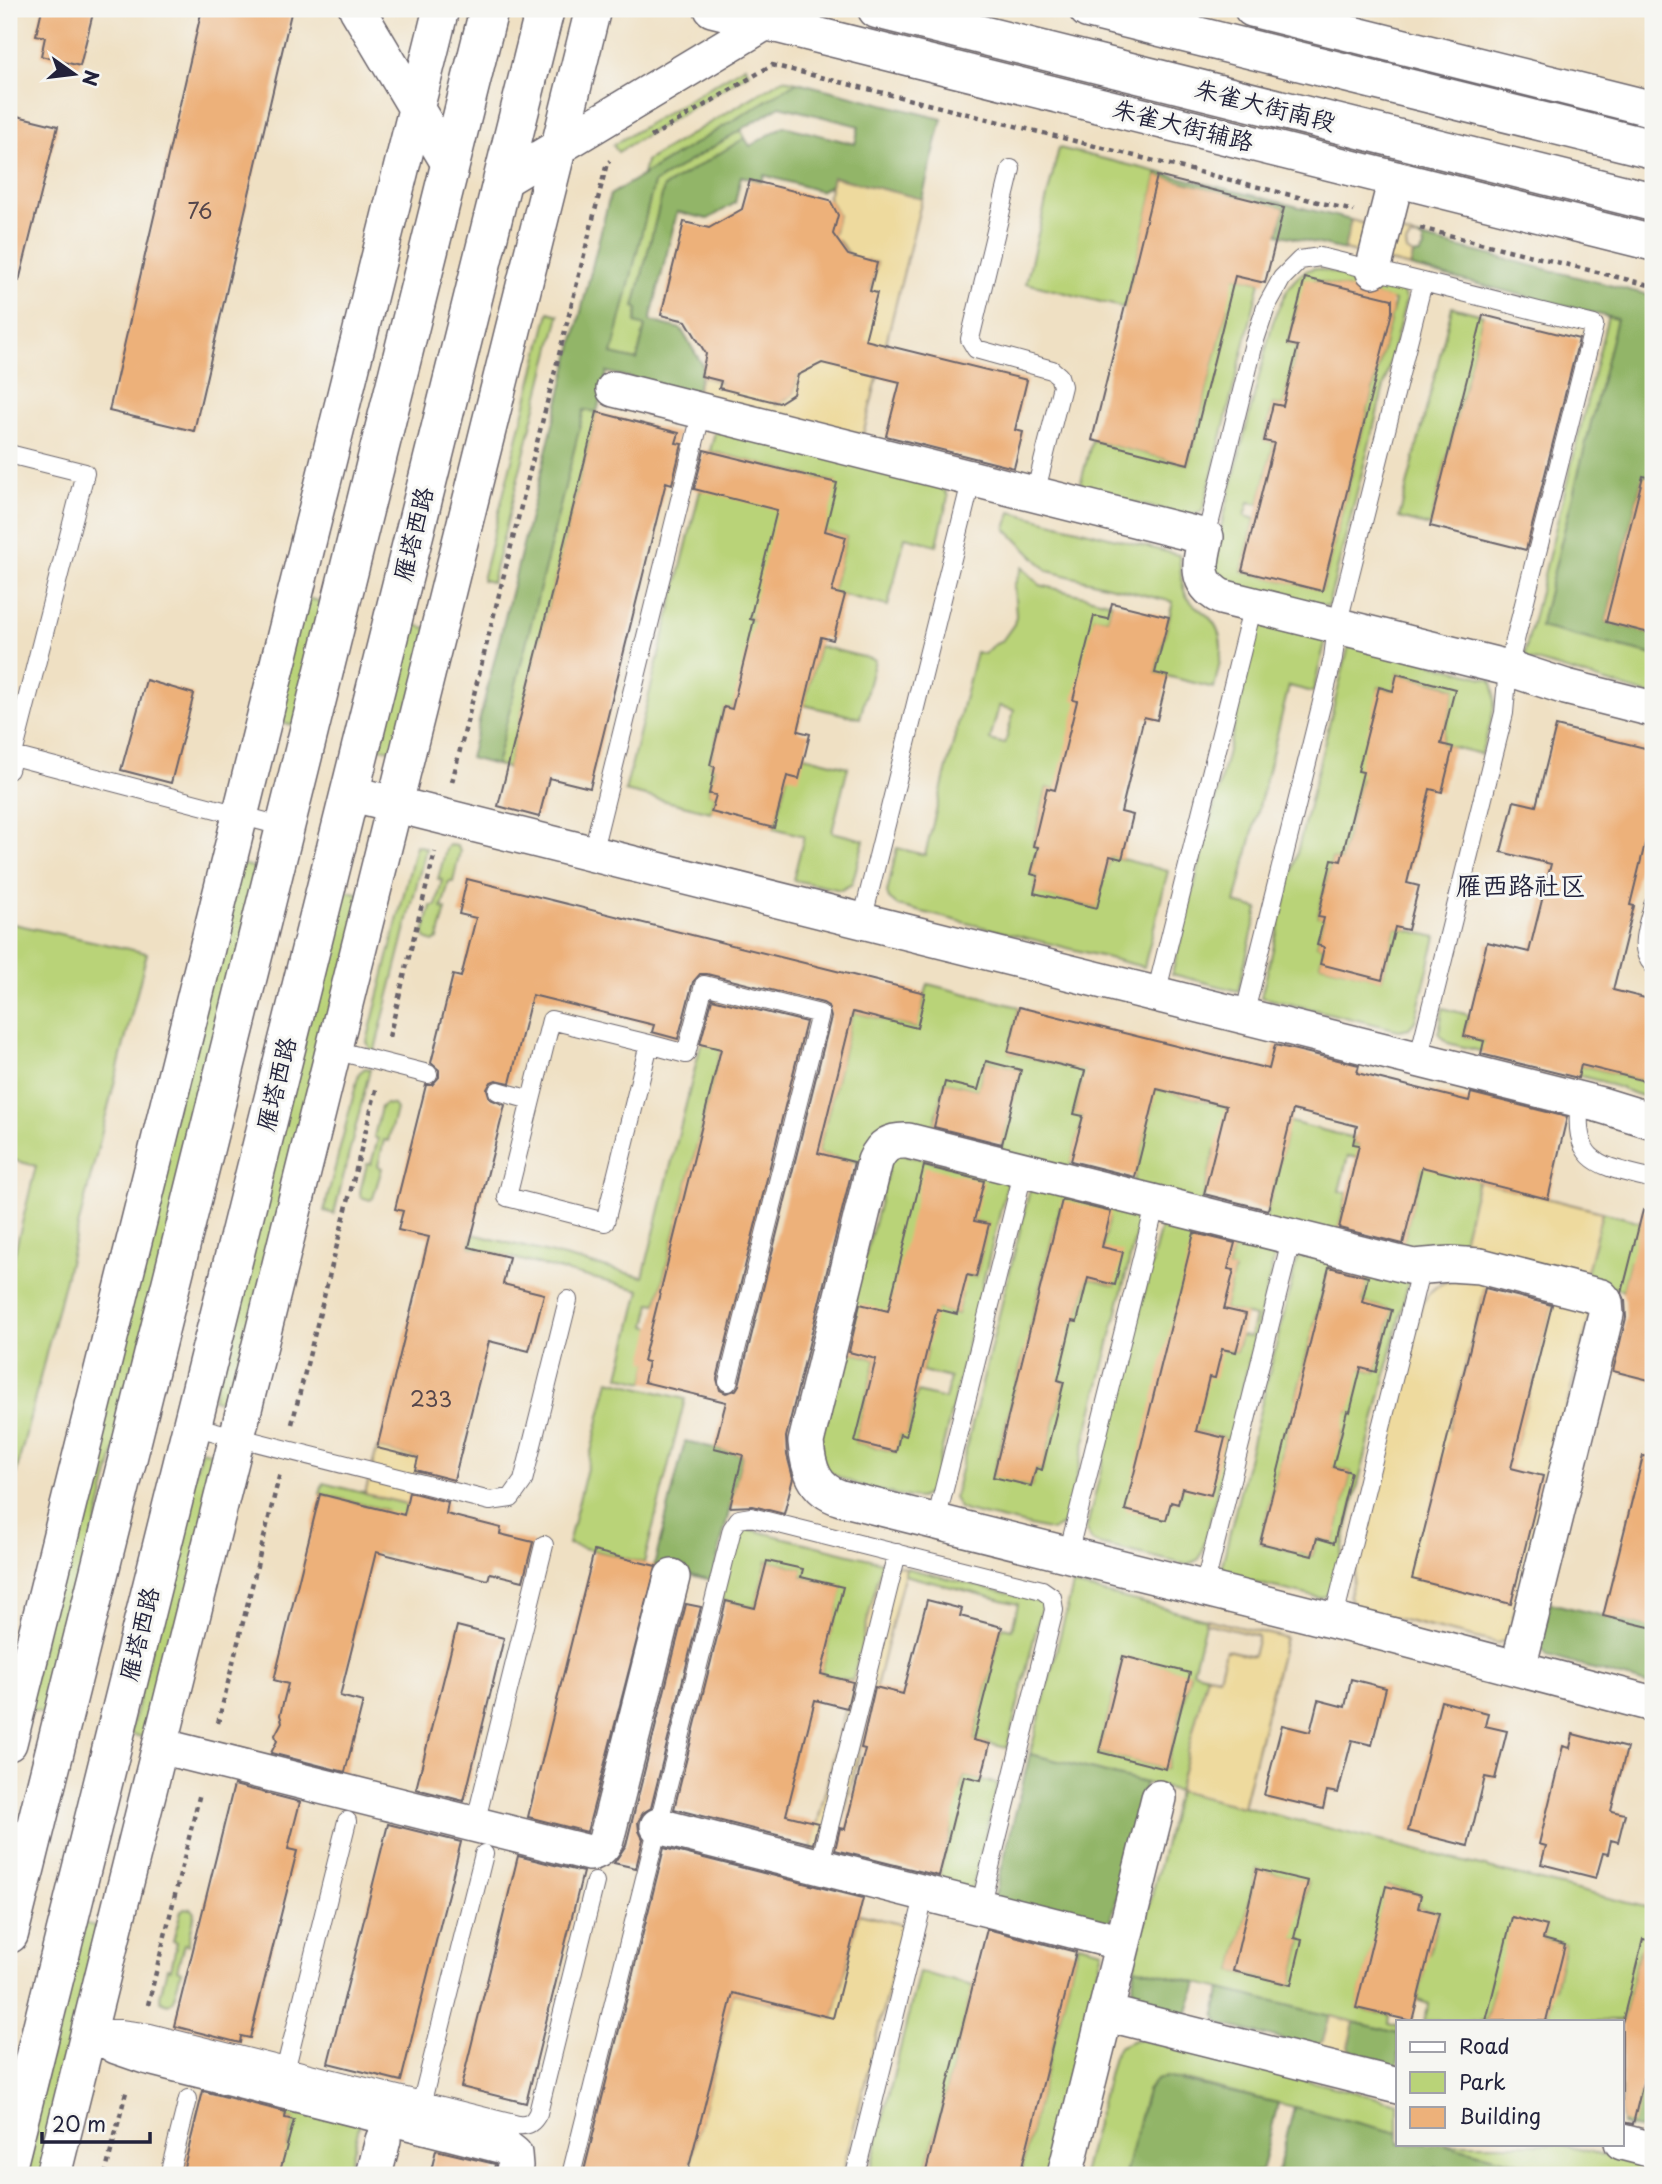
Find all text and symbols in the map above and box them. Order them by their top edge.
north arrow [38,38,108,108]
text: N [76,68,107,89]
street label: 朱雀大街南段 [1191,69,1340,139]
street label: 朱雀大街辅路 [1109,89,1258,159]
house number: 76 [188,194,212,226]
street label: 雁塔西路 [383,483,441,584]
district label: 雁西路社区 [1456,865,1586,904]
street label: 雁塔西路 [246,1033,304,1134]
house number: 233 [410,1382,452,1414]
street label: 雁塔西路 [109,1583,167,1684]
legend [1396,2020,1624,2146]
text: Road [1459,2029,1510,2061]
text: Park [1459,2065,1506,2097]
text: Building [1459,2099,1541,2131]
scale bar [42,2100,150,2144]
text: 20 m [52,2107,106,2139]

